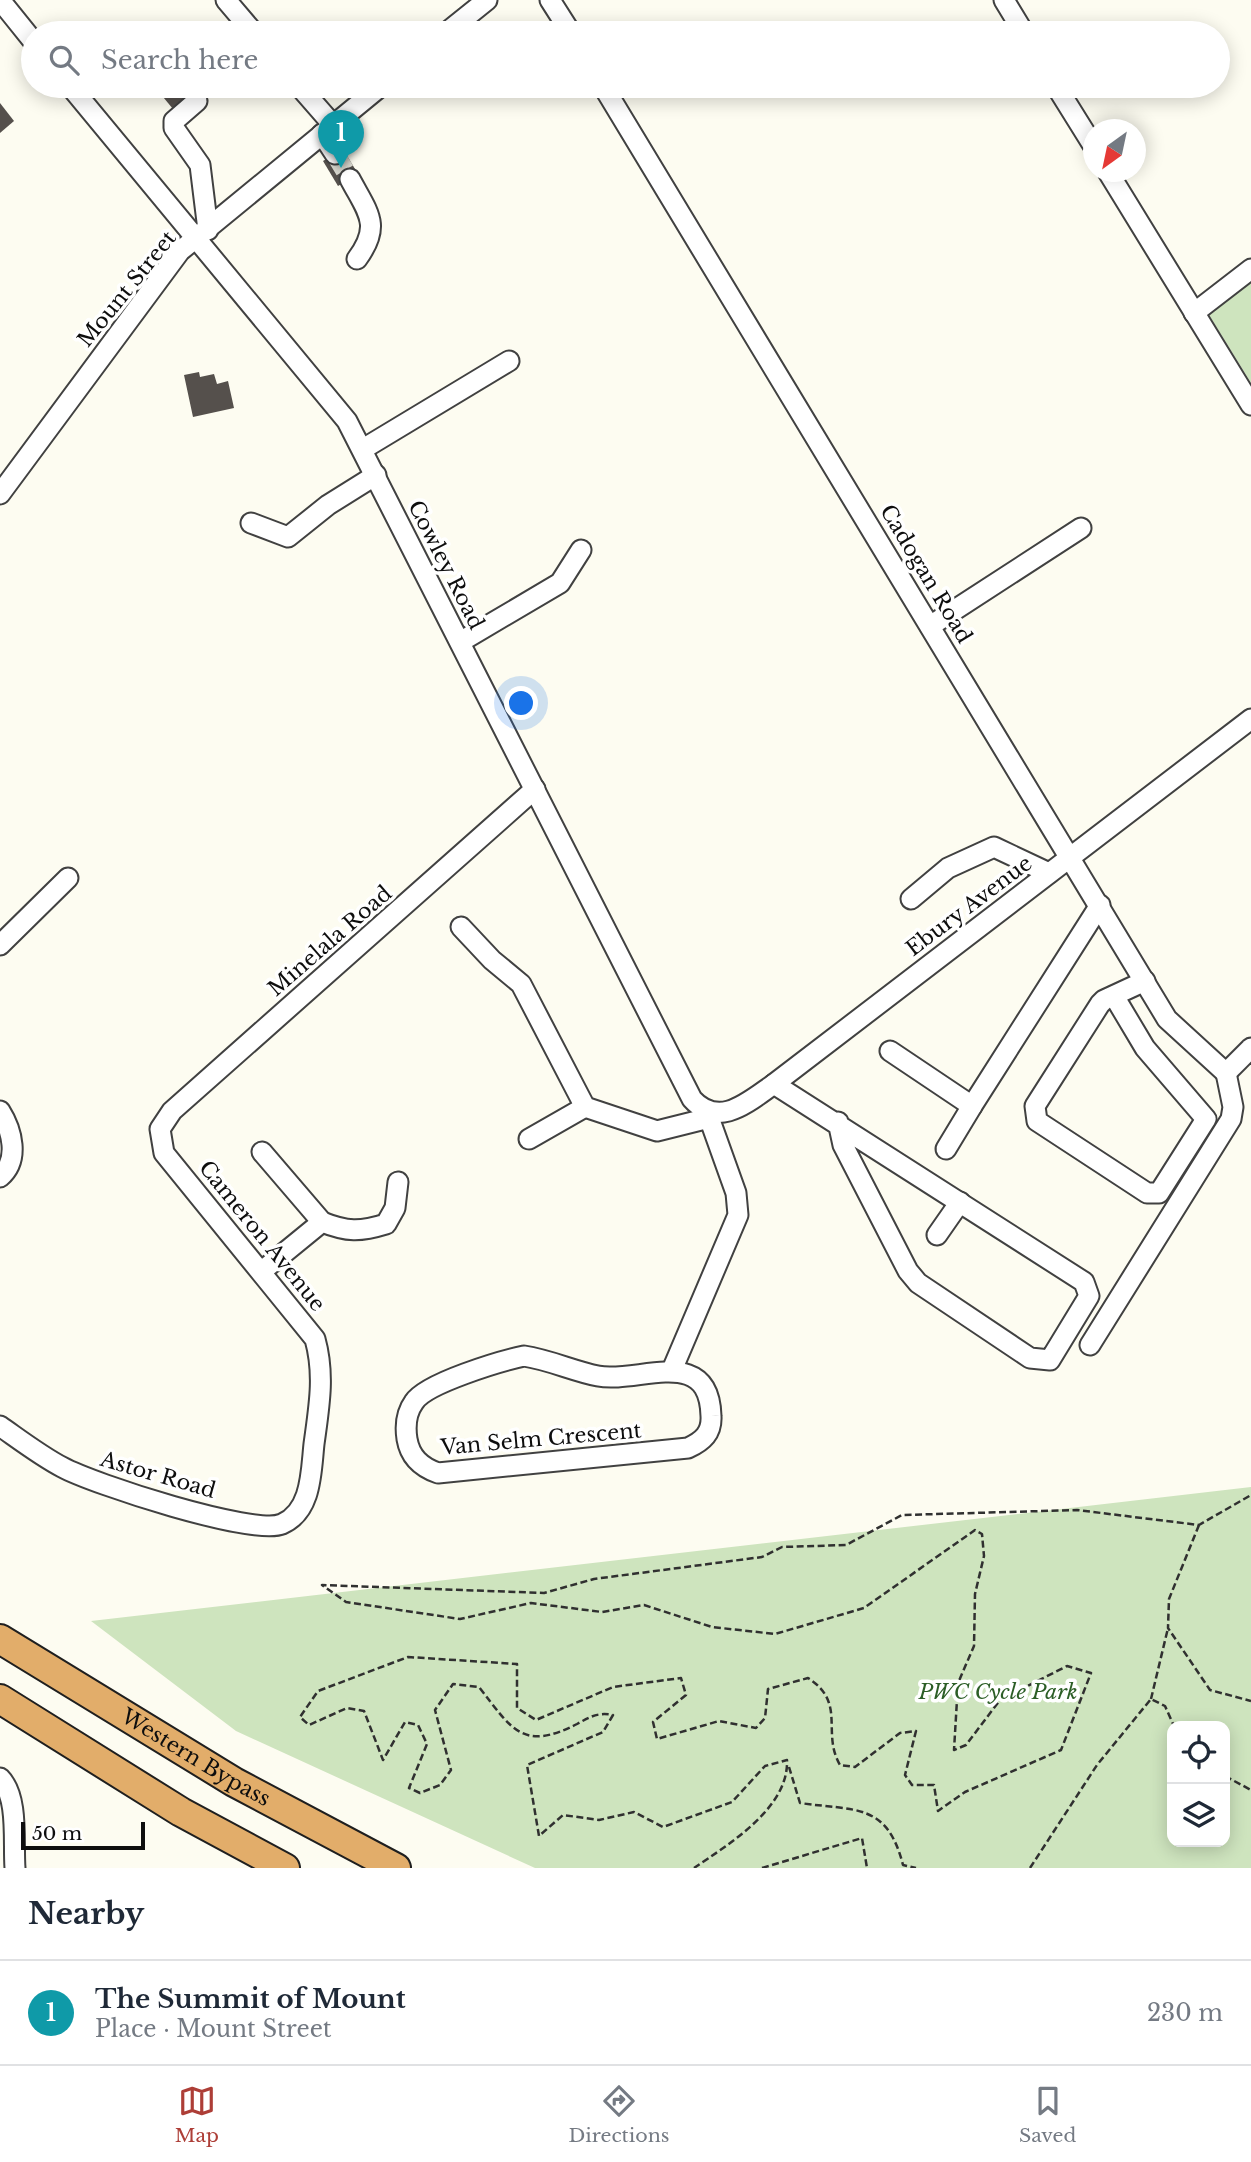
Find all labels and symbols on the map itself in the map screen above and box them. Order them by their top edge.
pin: 1 [318,110,364,168]
north arrow [1083,119,1146,182]
street label: Mount Street [72,226,182,352]
street label: Cowley Road [402,496,490,634]
street label: Cadogan Road [874,500,978,648]
your location [504,686,538,720]
street label: Ebury Avenue [901,850,1037,962]
street label: Minelala Road [263,880,397,1002]
street label: Cameron Avenue [193,1155,331,1317]
street label: Van Selm Crescent [439,1417,643,1461]
street label: Astor Road [96,1446,219,1504]
park label: PWC Cycle Park [917,1679,1078,1705]
street label: Western Bypass [116,1703,275,1812]
scale bar [21,1819,145,1851]

